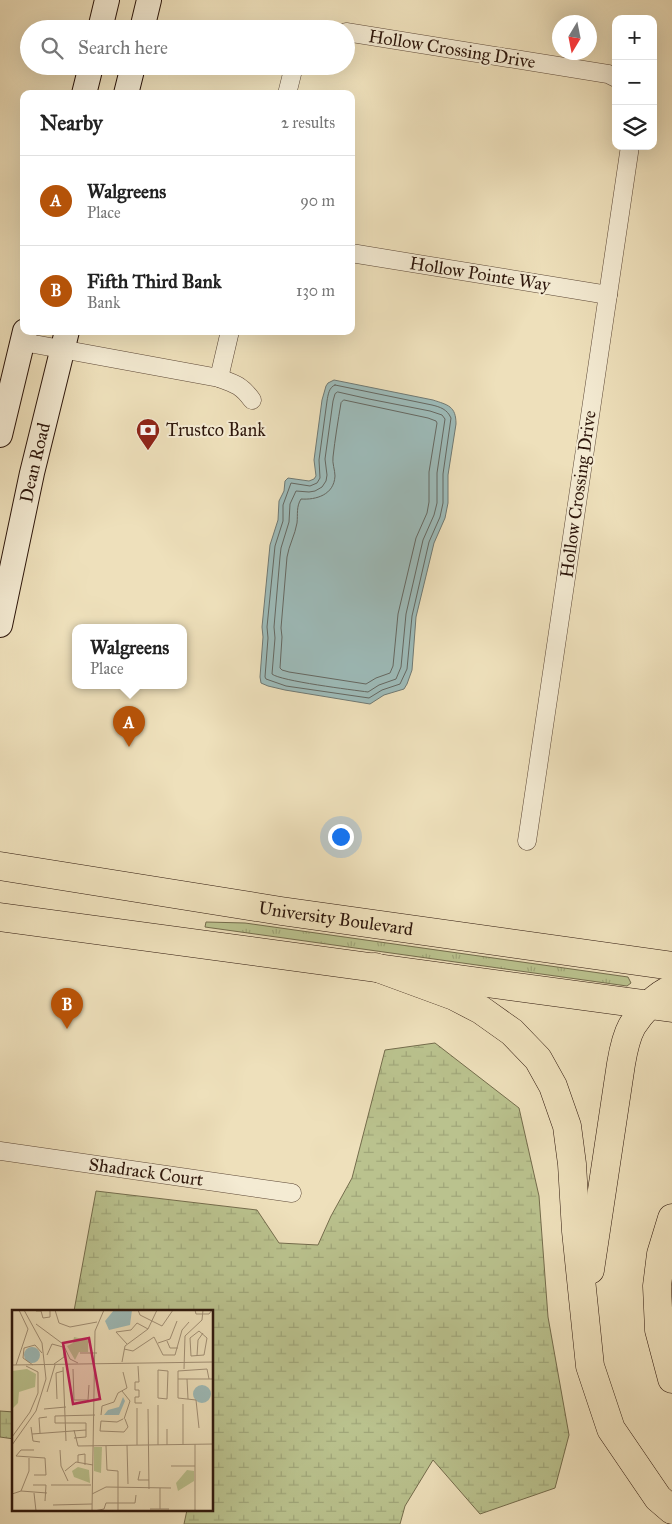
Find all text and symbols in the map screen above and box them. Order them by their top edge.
north arrow [552,15,597,60]
map controls [612,15,657,150]
button: + [612,15,657,60]
search box [20,20,355,75]
street label: Hollow Crossing Drive [367,25,537,74]
icon: search [38,34,66,62]
text: Search here [78,36,168,59]
button: − [612,60,657,105]
button: layers [612,105,657,150]
text: Nearby [40,110,103,136]
text: 2 results [281,113,335,132]
text: Walgreens [87,180,166,203]
text: A [51,191,61,210]
text: 90 m [300,191,335,210]
text: Place [87,203,121,222]
street label: Hollow Pointe Way [408,252,553,296]
text: Fifth Third Bank [87,270,222,293]
text: B [51,281,61,300]
text: 130 m [296,281,335,300]
text: Bank [87,293,120,312]
street label: Hollow Crossing Drive [555,409,602,579]
bank icon: Trustco Bank [135,417,161,451]
place label: Trustco Bank [166,419,266,441]
street label: Dean Road [15,421,55,505]
popup [72,624,187,689]
text: Walgreens [90,636,169,659]
text: Place [90,659,124,678]
pin: A [113,706,145,747]
your location [328,824,354,850]
street label: University Boulevard [257,897,415,940]
pin: B [51,988,83,1029]
street label: Shadrack Court [87,1153,205,1191]
inset map [12,1310,214,1512]

